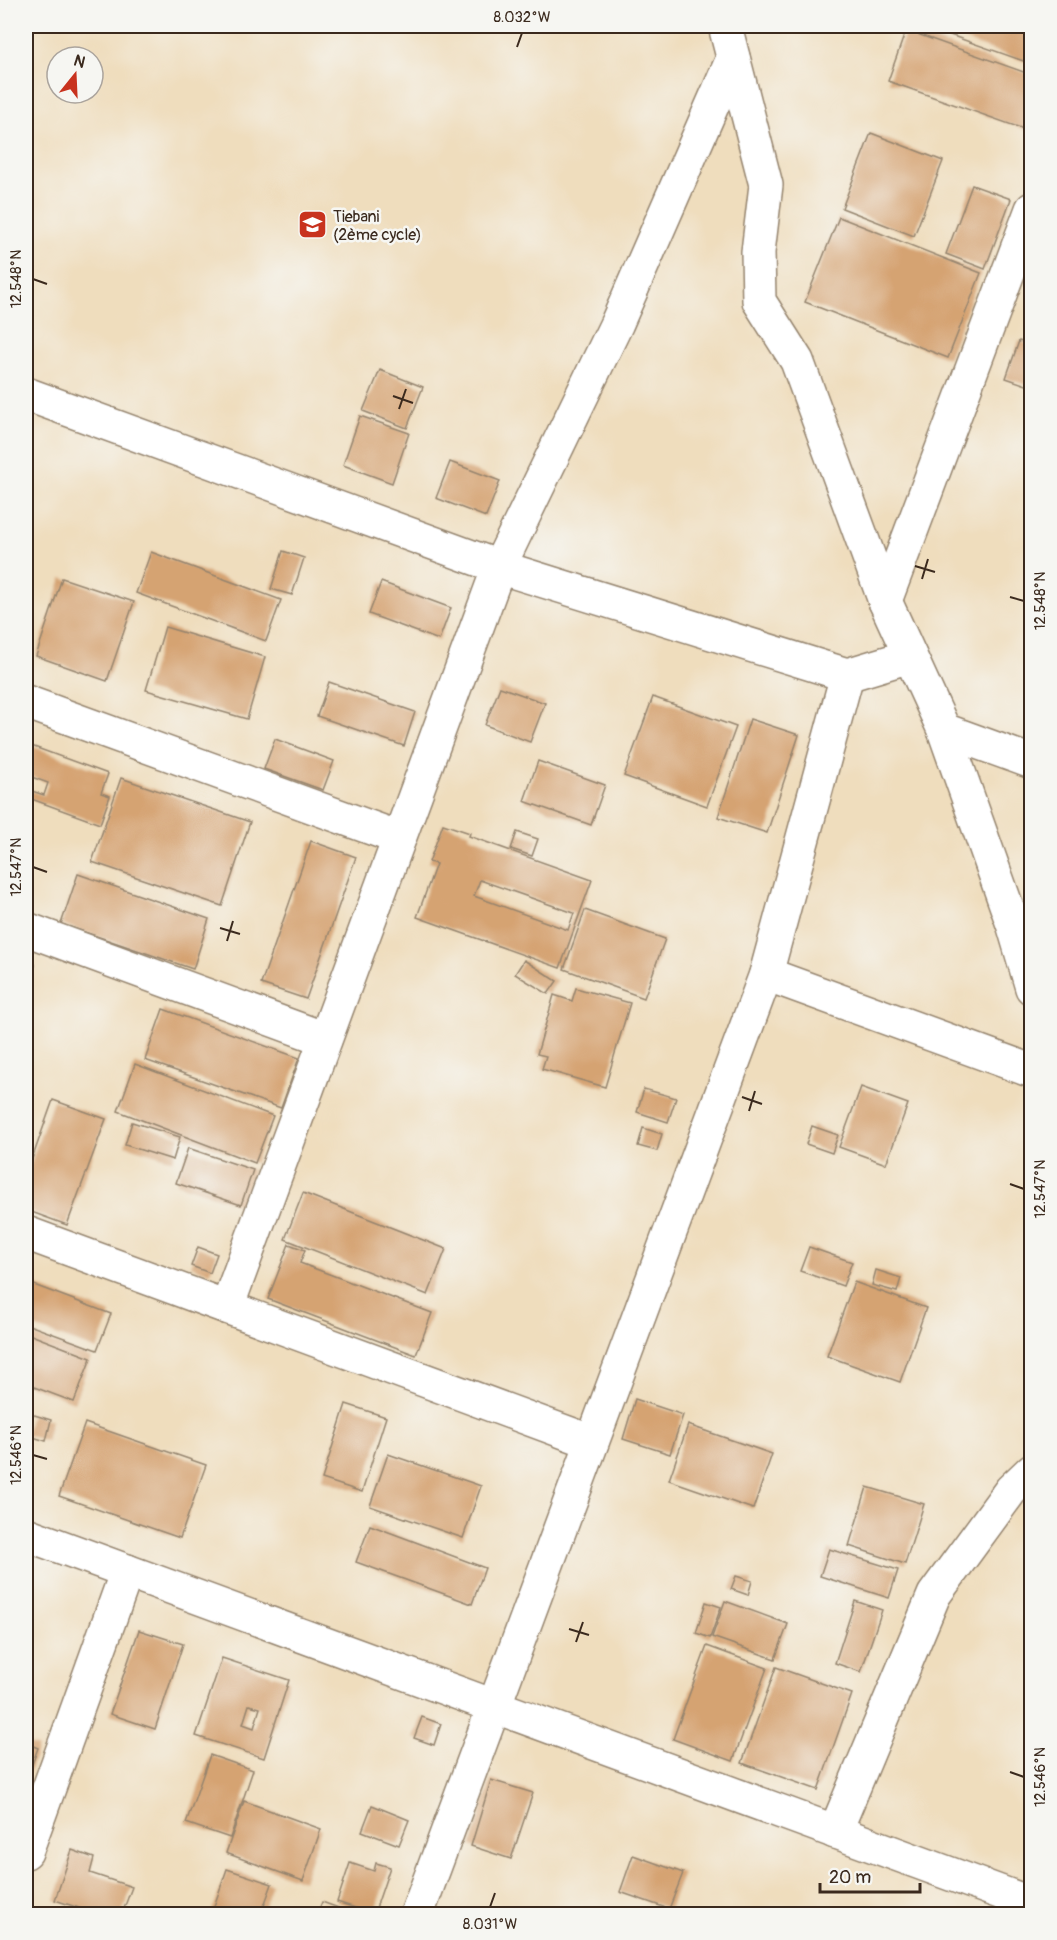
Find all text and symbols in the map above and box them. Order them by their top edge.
text: 8.032°W [493,8,551,27]
north arrow [45,45,105,105]
text: N [71,51,88,73]
place label: Tiebani (2ème cycle) [333,207,422,245]
school or university icon: Tiebani (2ème cycle) [296,209,328,241]
text: 12.548°N [7,250,26,308]
text: 12.548°N [1031,572,1050,630]
text: 12.547°N [7,837,26,897]
text: 12.547°N [1031,1159,1050,1219]
text: 12.546°N [7,1425,26,1485]
text: 12.546°N [1031,1747,1050,1807]
scale bar [820,1856,920,1894]
text: 20 m [829,1866,871,1889]
text: 8.031°W [463,1915,518,1934]

